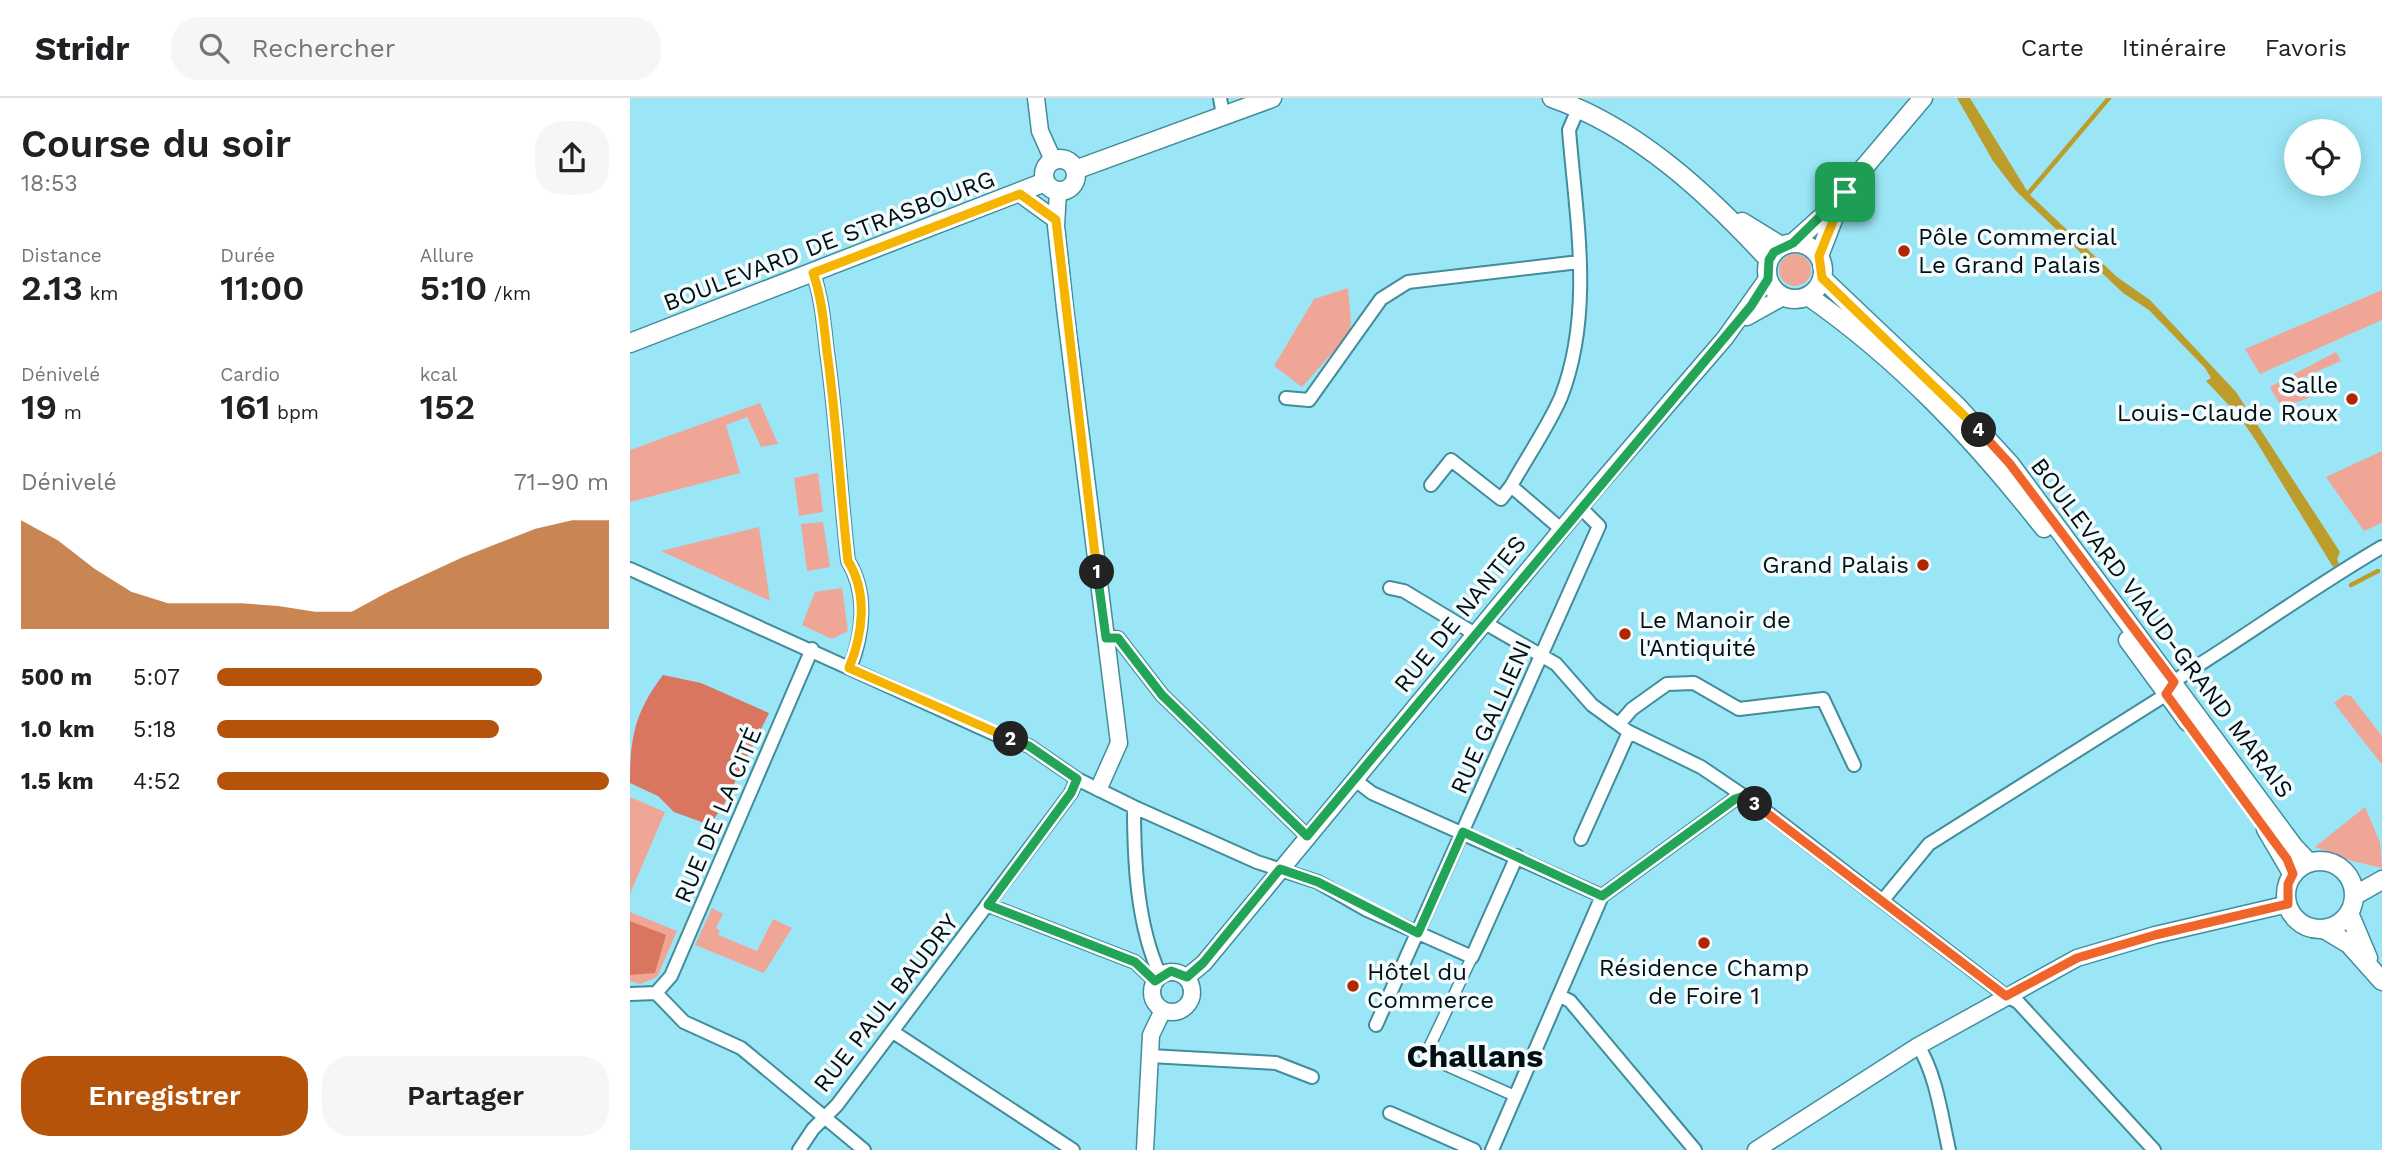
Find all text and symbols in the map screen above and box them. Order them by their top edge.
search box [171,17,661,80]
text: Stridr [35,29,129,68]
icon: search [195,29,233,67]
text: Rechercher [251,33,395,63]
text: Carte [2021,34,2084,62]
text: Itinéraire [2122,34,2227,62]
text: Favoris [2265,34,2347,62]
map controls [2284,119,2361,196]
button: locate [2284,119,2361,196]
button: share [535,121,609,195]
text: Course du soir [21,122,291,166]
pin [1815,162,1875,222]
street label: BOULEVARD DE STRASBOURG [659,165,999,317]
text: 18:53 [21,170,78,197]
icon: arrive [1826,173,1864,211]
place label: Pôle Commercial Le Grand Palais [1918,223,2117,279]
marker: Pôle Commercial Le Grand Palais [1896,243,1912,259]
text: Distance [21,244,102,267]
text: Durée [220,244,275,267]
text: Allure [420,244,474,267]
text: 2.13 [21,267,83,309]
text: 11:00 [220,267,304,309]
text: 5:10 [420,267,487,309]
text: km [83,282,118,305]
text: /km [487,282,531,305]
text: Dénivelé [21,363,100,386]
text: Cardio [220,363,280,386]
text: kcal [420,363,457,386]
place label: Salle Louis-Claude Roux [2117,371,2338,427]
text: 19 [21,386,57,428]
text: 161 [220,386,271,428]
text: 152 [420,386,475,428]
marker: Salle Louis-Claude Roux [2344,391,2360,407]
text: m [57,401,82,424]
text: bpm [271,401,319,424]
pin: 4 [1962,412,1996,448]
text: 4 [1972,418,1985,441]
street label: BOULEVARD VIAUD-GRAND MARAIS [2025,453,2299,803]
text: Dénivelé [21,469,117,496]
text: 71–90 m [514,469,609,496]
street label: RUE DE NANTES [1388,530,1532,698]
place label: Grand Palais [1762,551,1909,579]
pin: 1 [1079,554,1114,589]
marker: Grand Palais [1915,557,1931,573]
text: 1 [1092,560,1101,583]
place label: Le Manoir de l'Antiquité [1639,606,1791,662]
marker: Le Manoir de l'Antiquité [1617,626,1633,642]
street label: RUE GALLIENI [1445,636,1537,798]
text: 500 m [21,664,92,691]
text: 5:07 [133,664,180,691]
text: 1.0 km [21,716,95,743]
text: 5:18 [133,716,176,743]
pin: 2 [994,722,1028,756]
street label: RUE DE LA CITÉ [668,723,768,907]
text: 2 [1005,727,1016,750]
text: 1.5 km [21,768,94,795]
text: 4:52 [133,768,181,795]
pin: 3 [1738,786,1772,822]
text: 3 [1749,792,1760,815]
street label: RUE PAUL BAUDRY [808,908,964,1098]
marker: Résidence Champ de Foire 1 [1696,935,1712,951]
place label: Résidence Champ de Foire 1 [1599,954,1809,1010]
place label: Hôtel du Commerce [1367,958,1494,1014]
marker: Hôtel du Commerce [1345,978,1361,994]
district label: Challans [1407,1037,1543,1075]
button: Enregistrer [21,1056,308,1136]
button: Partager [322,1056,609,1136]

